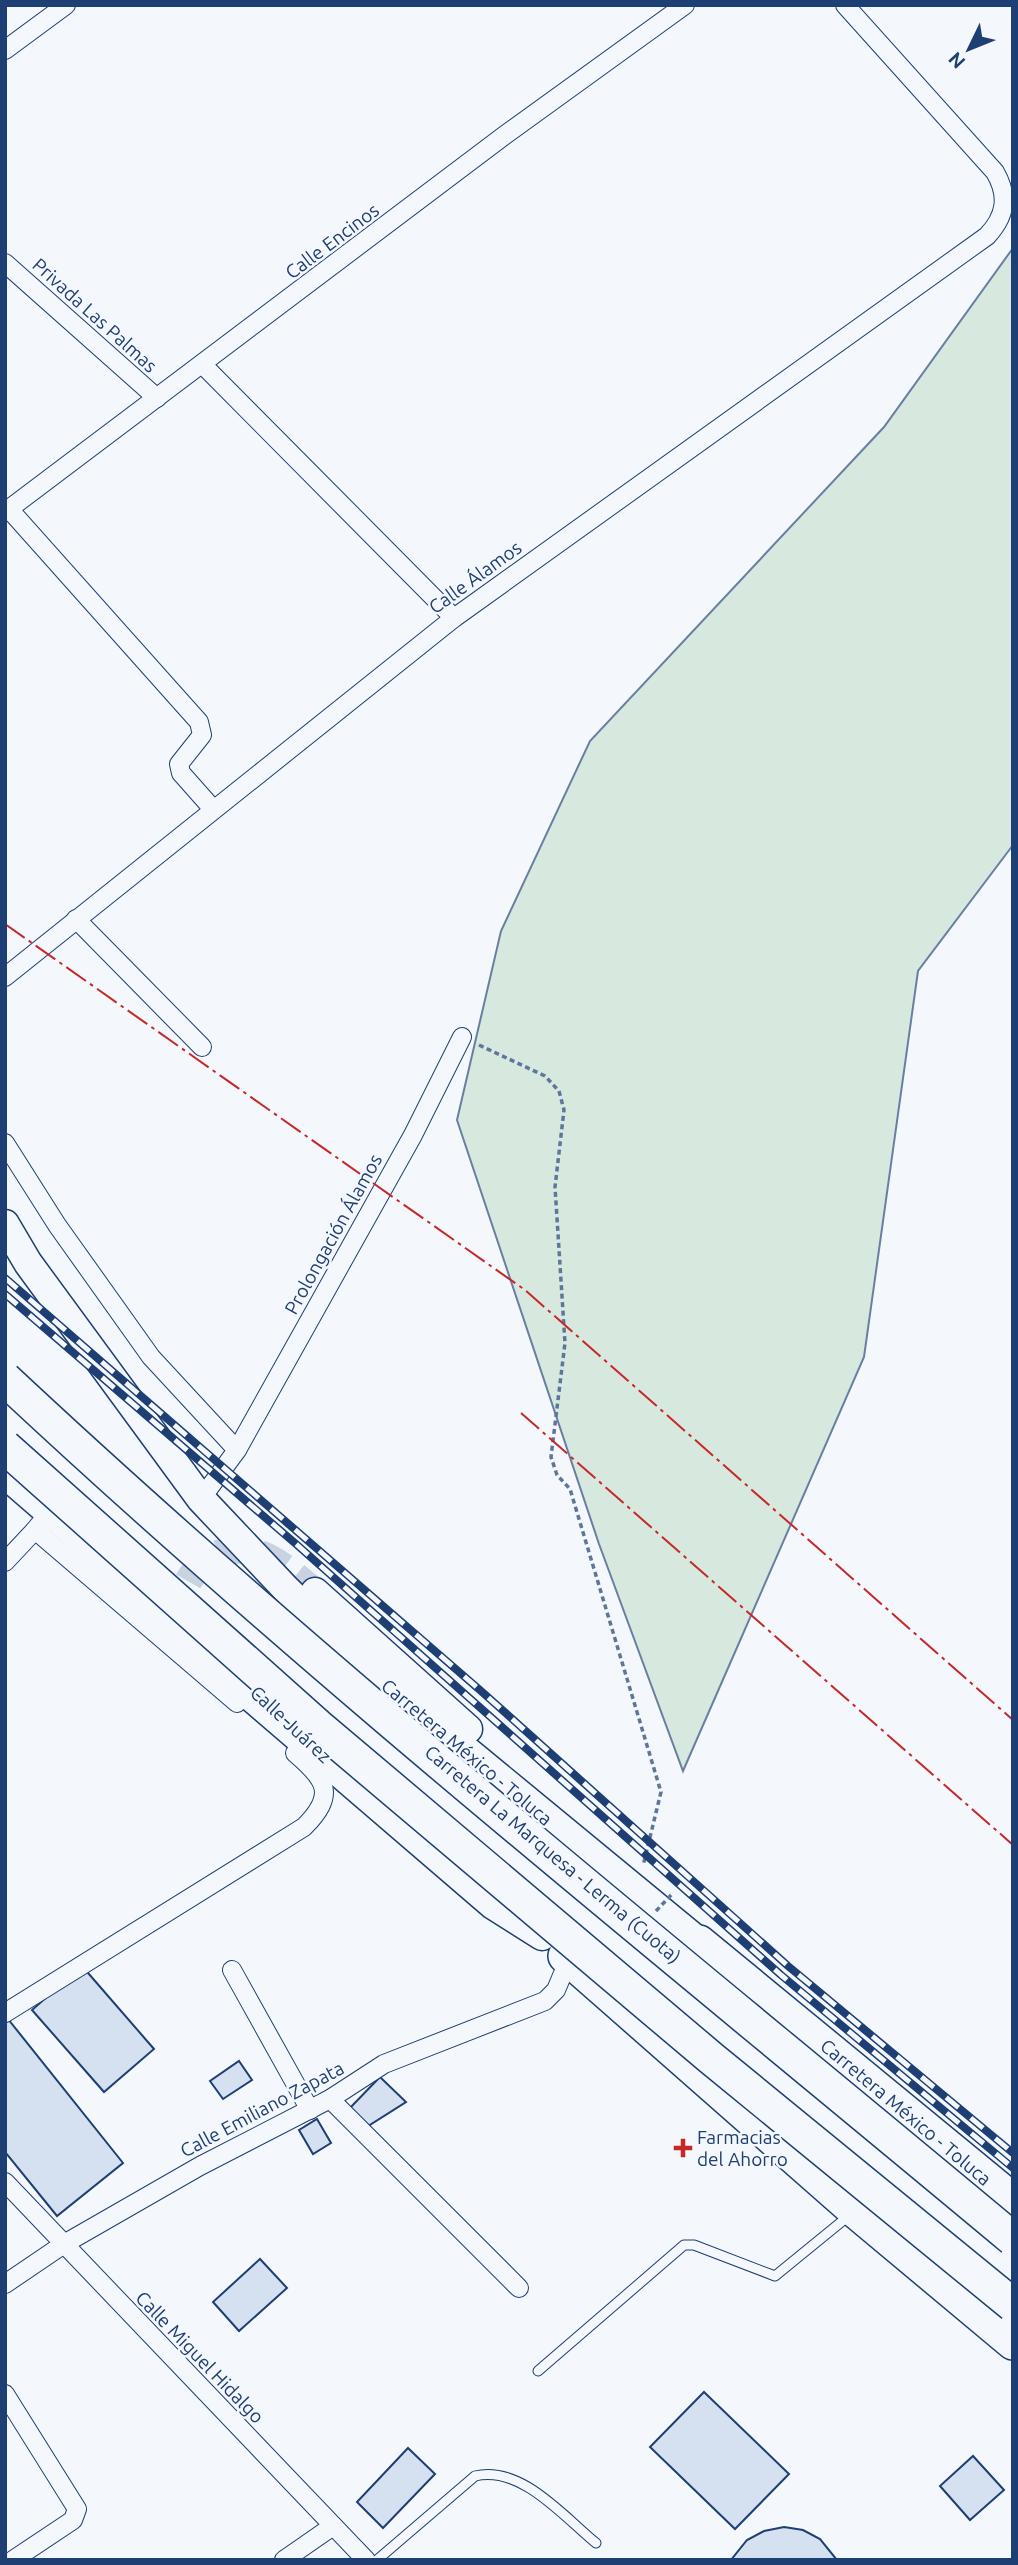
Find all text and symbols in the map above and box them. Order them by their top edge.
north arrow [934,14,1004,84]
text: N [944,48,969,73]
street label: Calle Encinos [281,199,383,283]
street label: Privada Las Palmas [28,253,162,377]
street label: Calle Álamos [424,536,526,618]
street label: Prolongación Álamos [280,1150,386,1318]
street label: Carretera México - Toluca [377,1674,557,1830]
street label: Calle Juárez [246,1681,336,1767]
street label: Carretera La Marquesa - Lerma (Cuota) [421,1740,685,1968]
street label: Carretera México - Toluca [816,2034,996,2190]
street label: Calle Emiliano Zapata [176,2057,348,2161]
place label: Farmacias del Ahorro [697,2126,788,2170]
marker: Farmacias del Ahorro [675,2140,691,2156]
street label: Calle Miguel Hidalgo [131,2287,269,2427]

